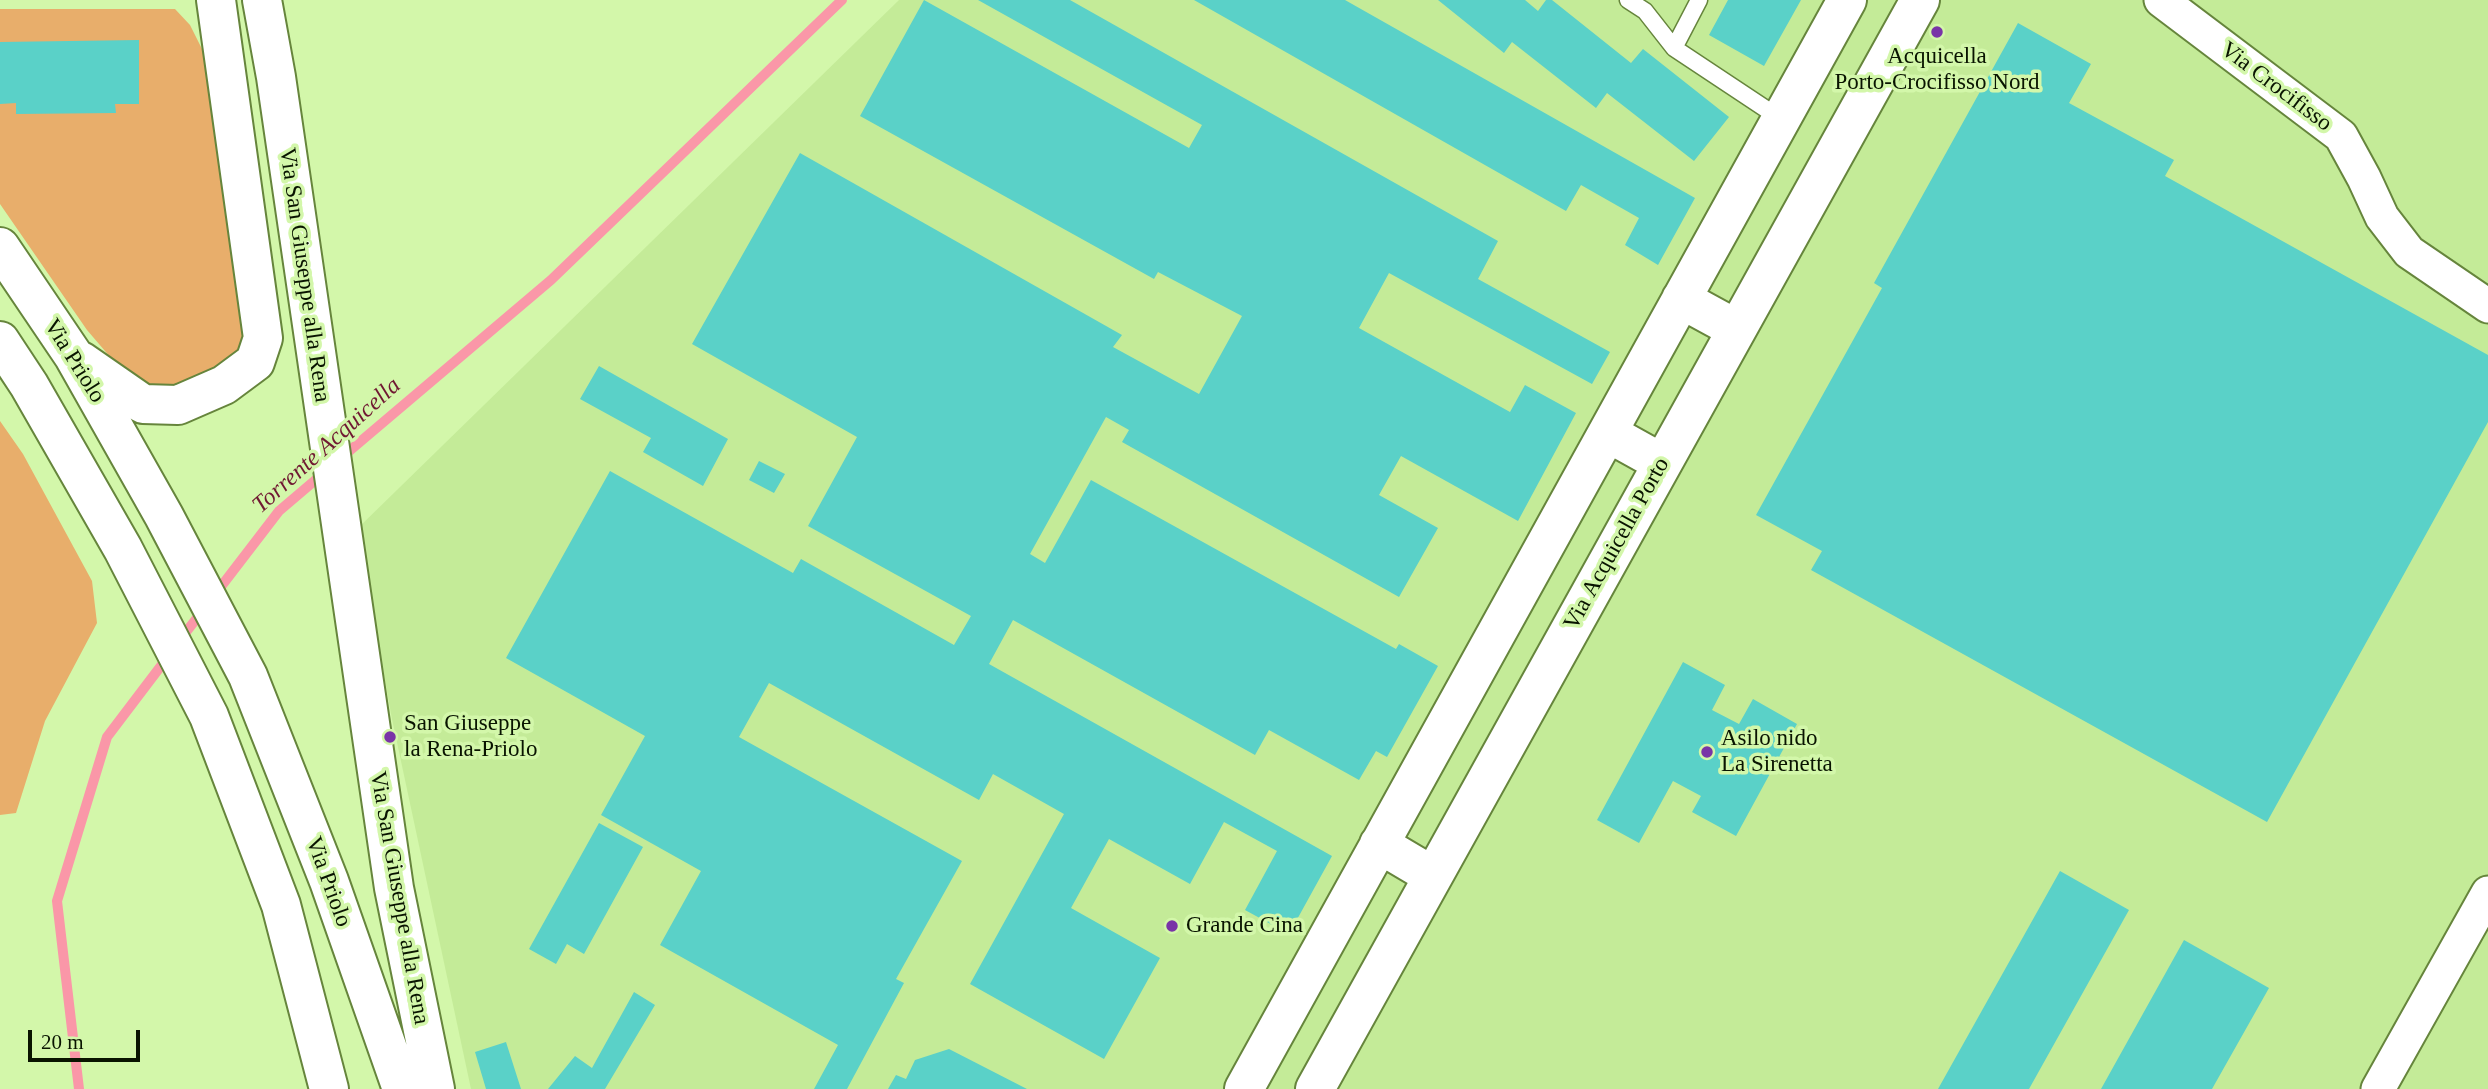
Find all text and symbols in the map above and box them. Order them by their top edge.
marker: Acquicella Porto-Crocifisso Nord [1929,24,1945,40]
street label: Via Crocifisso [2215,36,2337,138]
place label: Acquicella Porto-Crocifisso Nord [1834,43,2040,97]
street label: Via San Giuseppe alla Rena [272,146,336,404]
street label: Via Priolo [37,314,111,408]
water label: Torrente Acquicella [247,372,407,520]
street label: Via Acquicella Porto [1558,453,1676,635]
place label: San Giuseppe la Rena-Priolo [404,710,537,764]
place label: Asilo nido La Sirenetta [1721,725,1833,779]
marker: San Giuseppe la Rena-Priolo [382,729,398,745]
marker: Asilo nido La Sirenetta [1699,744,1715,760]
street label: Via San Giuseppe alla Rena [363,769,435,1027]
street label: Via Priolo [299,833,357,931]
place label: Grande Cina [1186,912,1303,940]
marker: Grande Cina [1164,918,1180,934]
scale bar [32,1016,144,1060]
text: 20 m [41,1030,84,1054]

